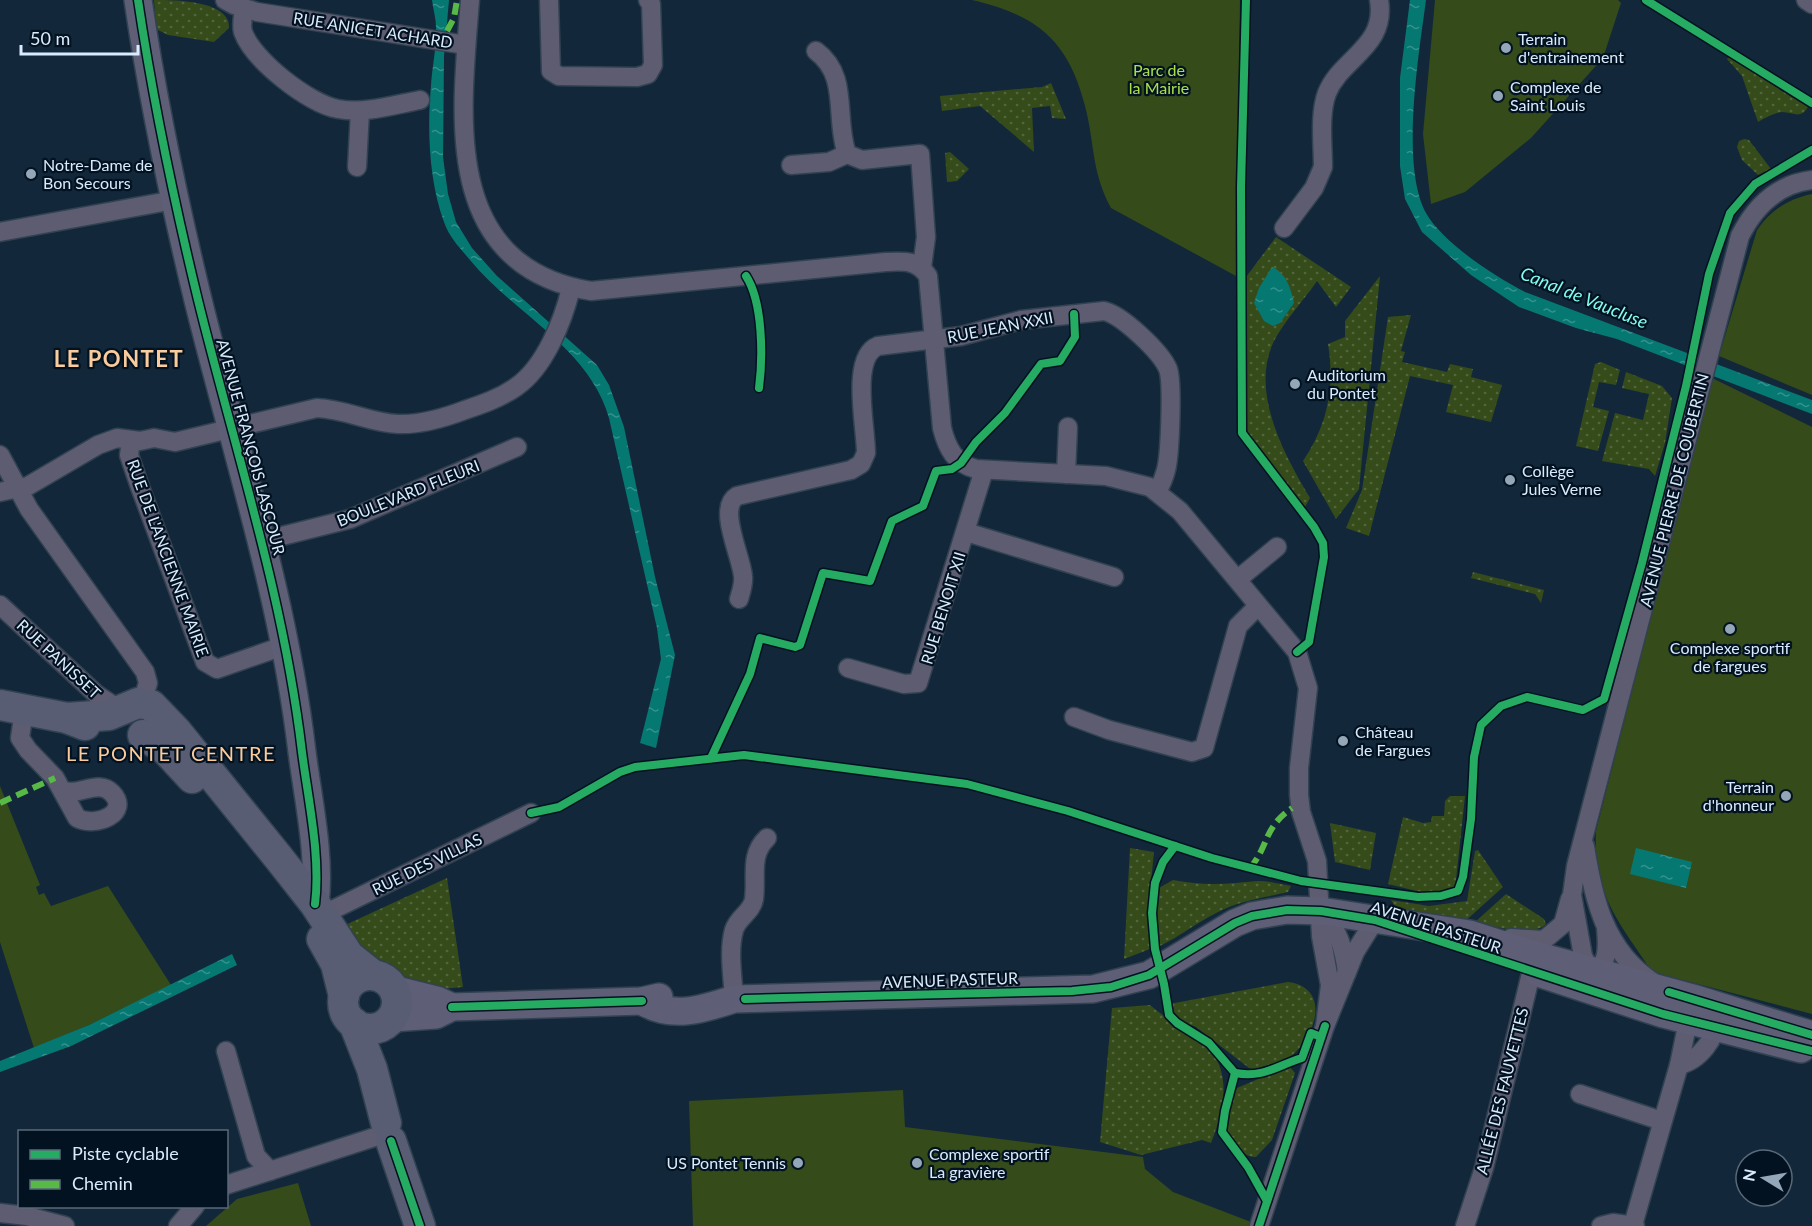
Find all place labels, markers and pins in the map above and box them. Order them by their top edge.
place label: Terrain d'entrainement [1518,29,1624,66]
marker: Terrain d'entrainement [1499,41,1513,55]
place label: Complexe de Saint Louis [1510,77,1601,114]
marker: Complexe de Saint Louis [1491,89,1505,103]
place label: Notre-Dame de Bon Secours [43,155,153,192]
marker: Notre-Dame de Bon Secours [24,167,38,181]
place label: Auditorium du Pontet [1307,365,1386,402]
marker: Auditorium du Pontet [1288,377,1302,391]
place label: Collège Jules Verne [1522,461,1601,498]
marker: Collège Jules Verne [1503,473,1517,487]
marker: Complexe sportif de fargues [1723,622,1737,636]
place label: Complexe sportif de fargues [1670,638,1791,675]
place label: Château de Fargues [1355,722,1431,759]
marker: Château de Fargues [1336,734,1350,748]
place label: Terrain d'honneur [1703,777,1774,814]
marker: Terrain d'honneur [1779,789,1793,803]
place label: Complexe sportif La gravière [929,1144,1050,1181]
place label: US Pontet Tennis [666,1153,786,1172]
marker: US Pontet Tennis [791,1156,805,1170]
marker: Complexe sportif La gravière [910,1156,924,1170]

